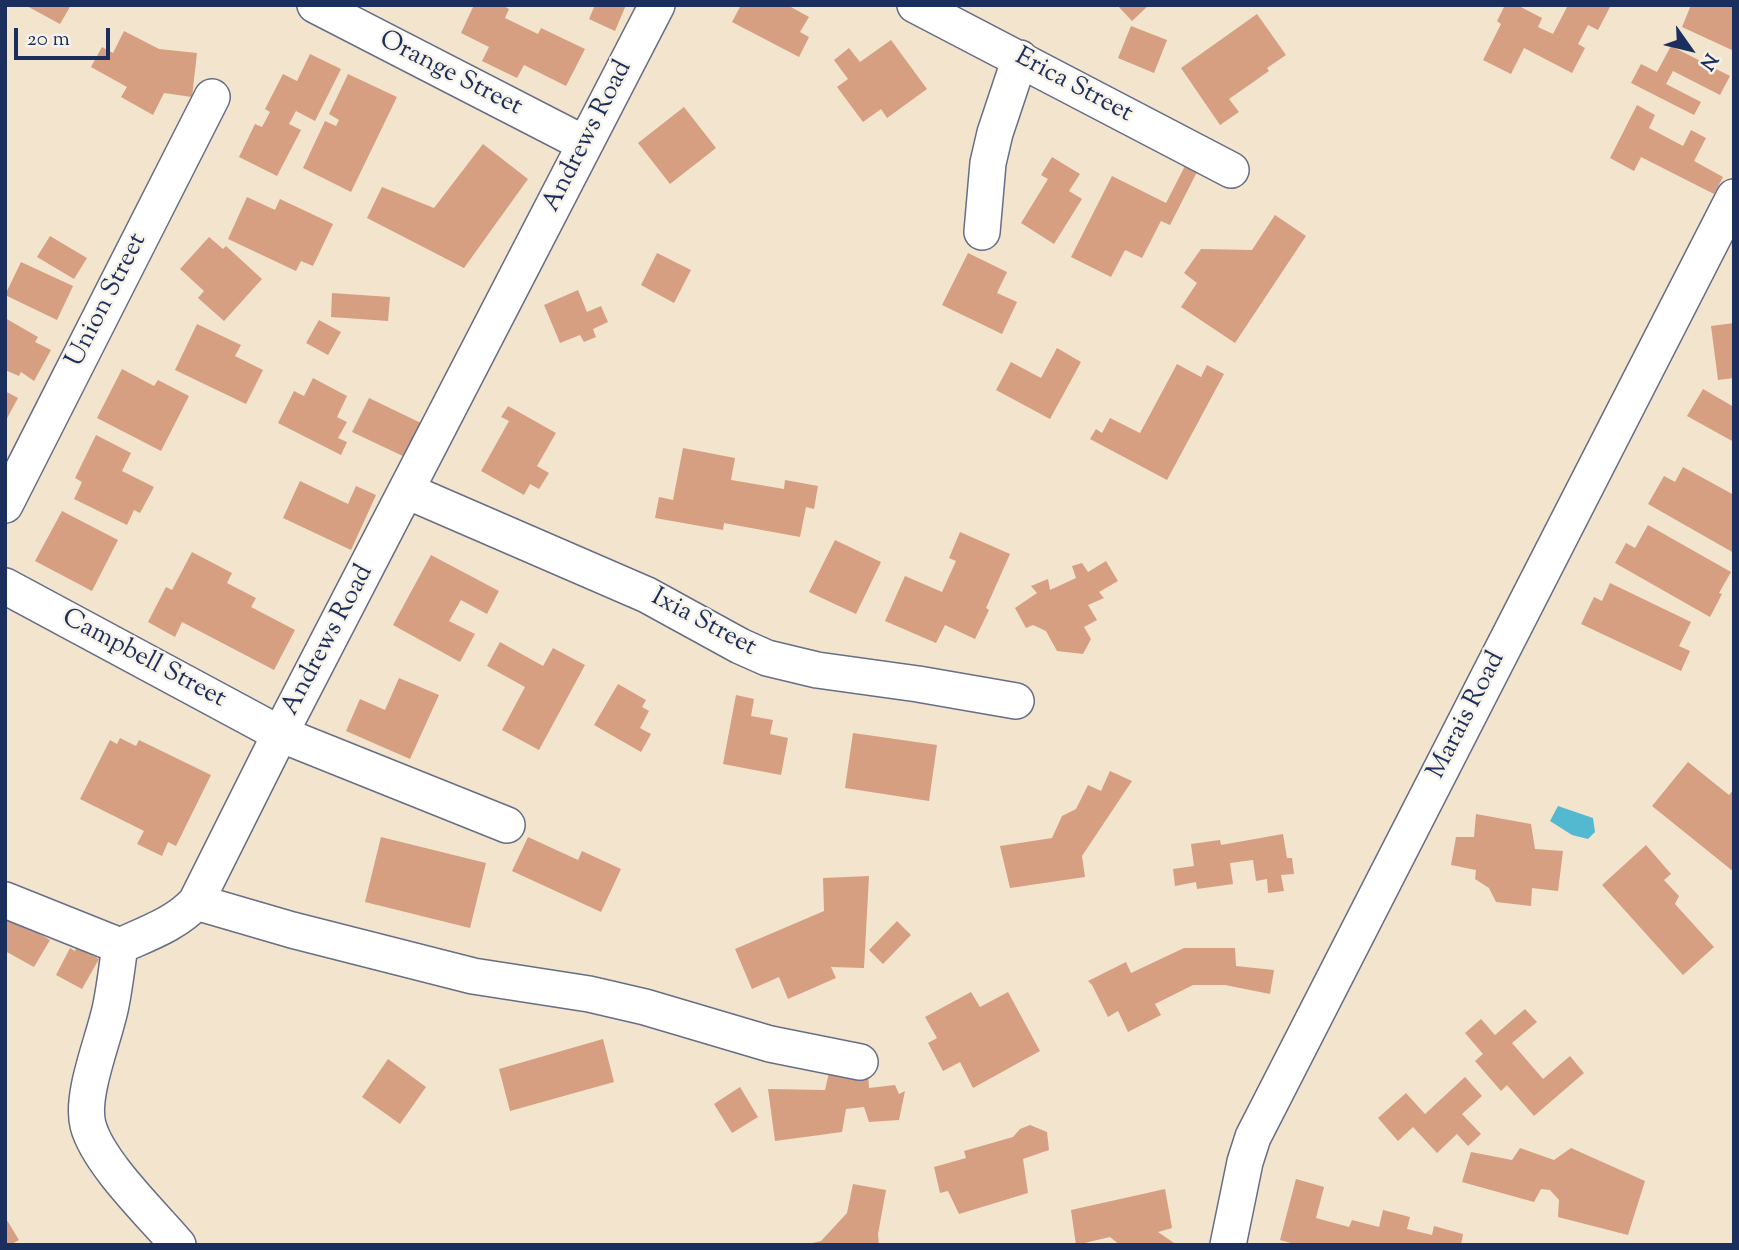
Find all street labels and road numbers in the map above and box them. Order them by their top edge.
street label: Orange Street [373,26,527,124]
street label: Erica Street [1009,43,1137,131]
street label: Andrews Road [537,56,641,218]
street label: Union Street [61,229,155,373]
street label: Andrews Road [276,560,382,722]
street label: Ixia Street [645,583,761,665]
street label: Campbell Street [56,604,230,716]
street label: Marais Road [1423,647,1513,785]

